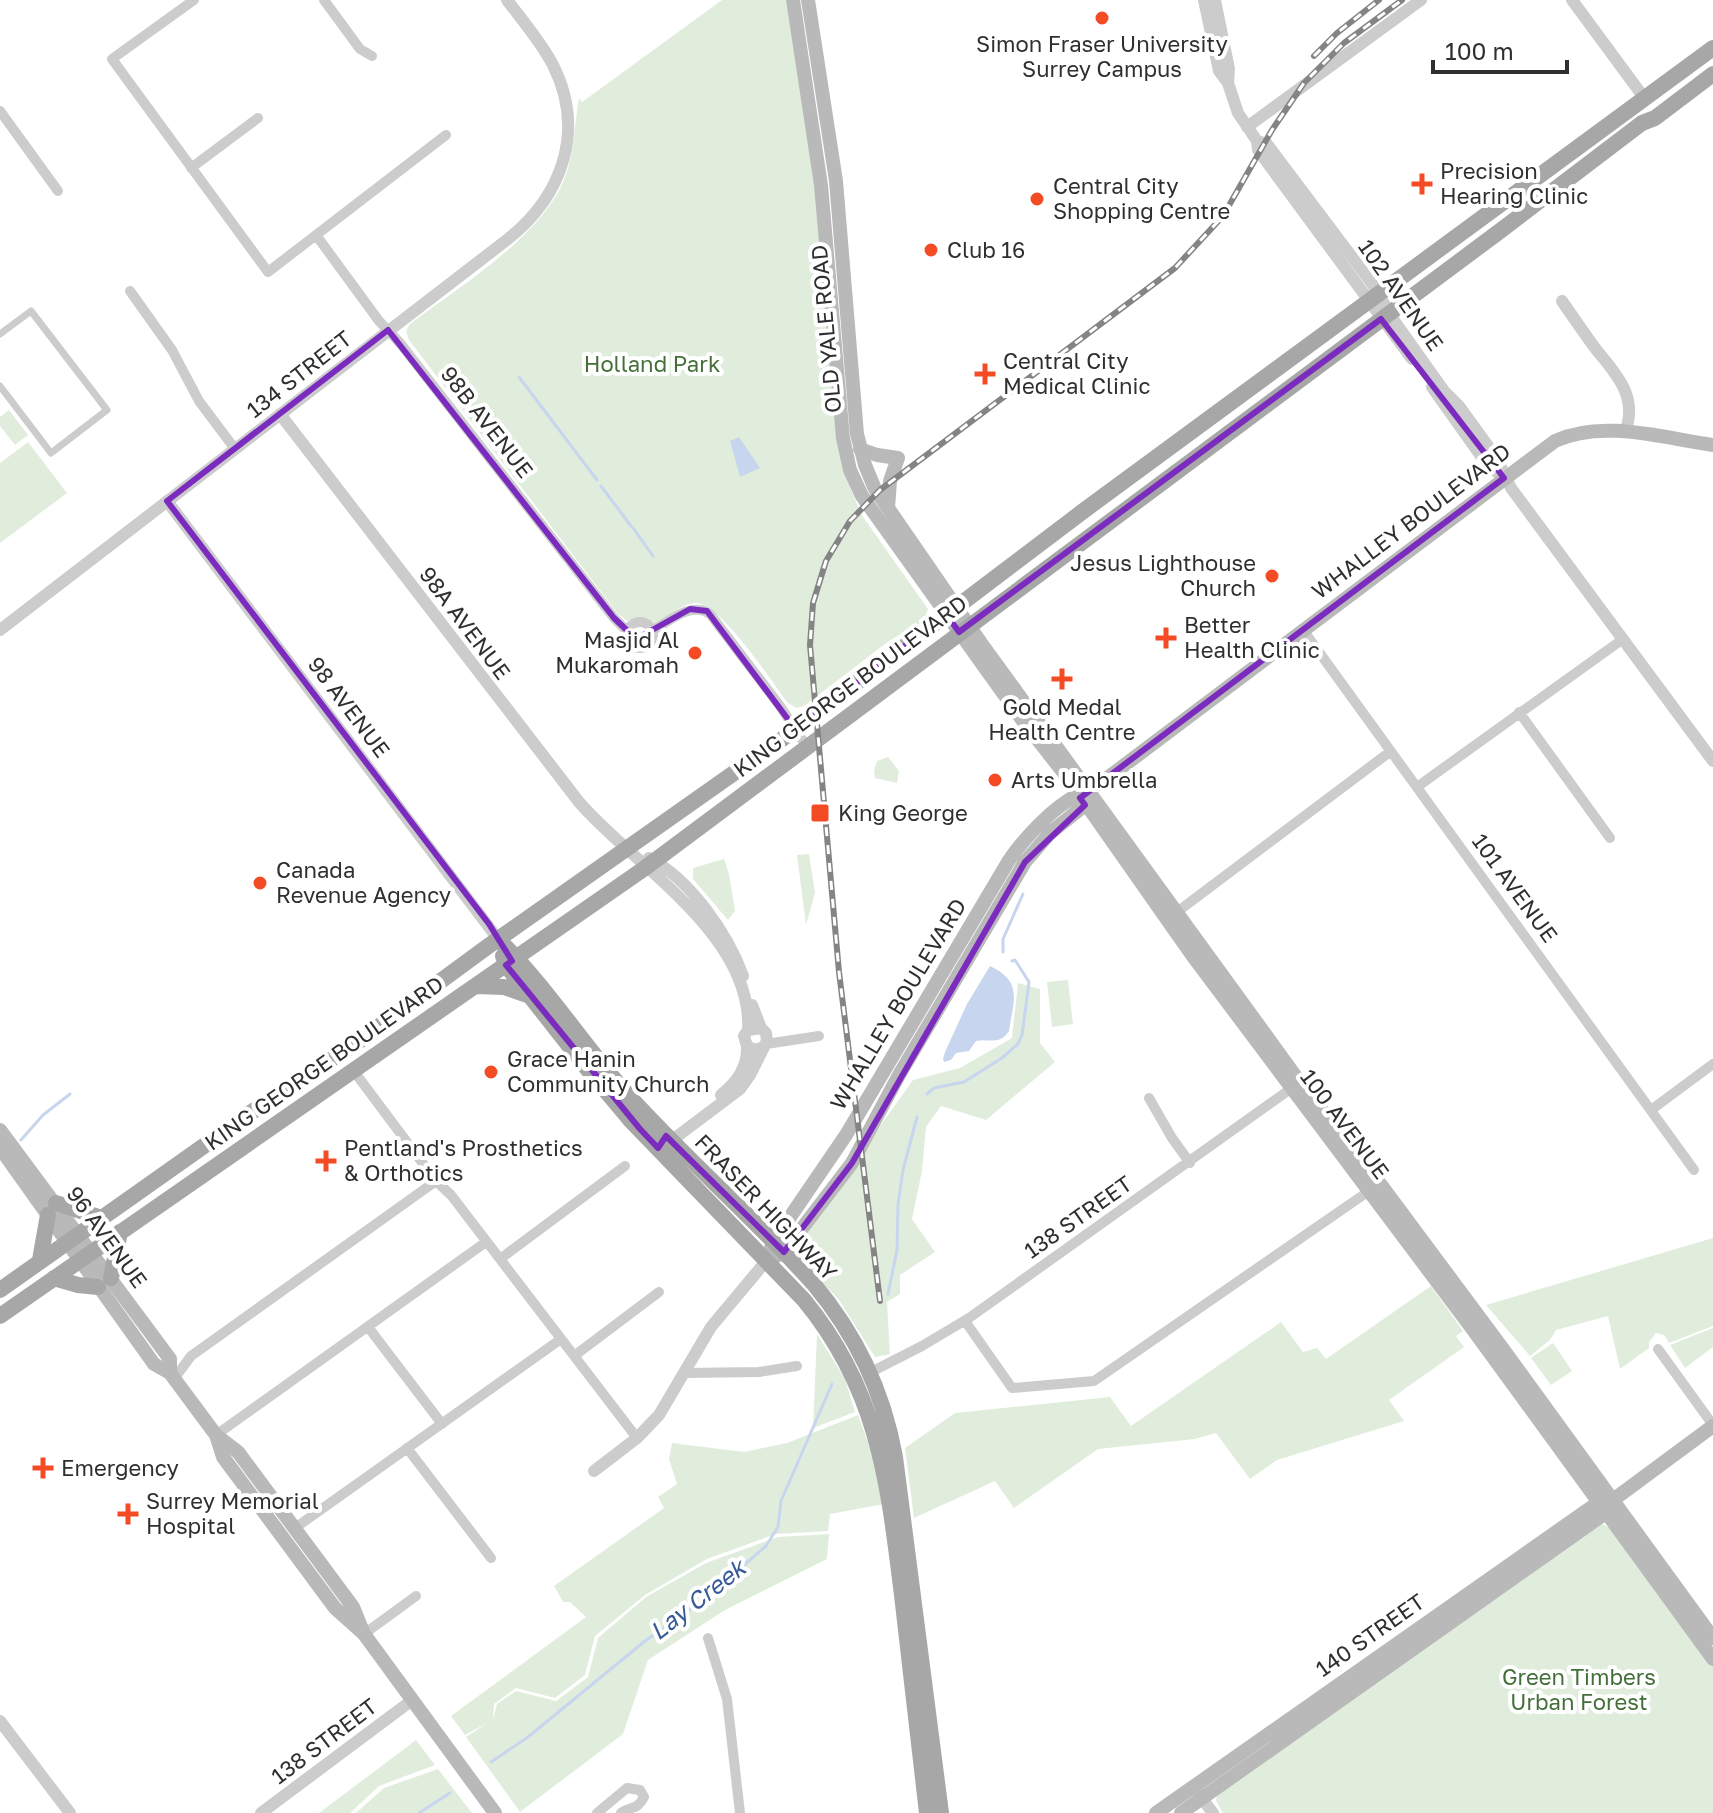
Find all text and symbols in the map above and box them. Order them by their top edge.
marker: Simon Fraser University Surrey Campus [1093,9,1111,27]
scale bar [1433,24,1567,74]
place label: Simon Fraser University Surrey Campus [976,30,1228,82]
text: 100 m [1445,36,1514,65]
place label: Precision Hearing Clinic [1440,157,1588,209]
place label: Central City Shopping Centre [1053,172,1230,224]
marker: Precision Hearing Clinic [1411,173,1433,195]
marker: Central City Shopping Centre [1028,190,1046,208]
street label: 102 AVENUE [1353,234,1450,356]
place label: Club 16 [947,236,1025,263]
marker: Club 16 [922,241,940,259]
street label: OLD YALE ROAD [805,244,846,414]
street label: 134 STREET [241,324,357,423]
place label: Central City Medical Clinic [1003,347,1150,399]
park label: Holland Park [584,350,720,377]
street label: 98B AVENUE [435,361,539,483]
marker: Central City Medical Clinic [974,363,996,385]
street label: WHALLEY BOULEVARD [1306,437,1515,604]
place label: Jesus Lighthouse Church [1070,549,1256,601]
street label: 98A AVENUE [414,561,517,684]
marker: Jesus Lighthouse Church [1263,567,1281,585]
street label: KING GEORGE BOULEVARD [728,589,972,782]
place label: Better Health Clinic [1184,611,1320,663]
place label: Masjid Al Mukaromah [555,626,679,678]
marker: Better Health Clinic [1155,627,1177,649]
marker: Masjid Al Mukaromah [686,644,704,662]
street label: 98 AVENUE [303,651,396,762]
marker: Gold Medal Health Centre [1051,668,1073,690]
place label: Gold Medal Health Centre [988,693,1136,745]
place label: Arts Umbrella [1011,766,1157,793]
marker: Arts Umbrella [986,771,1004,789]
place label: King George [838,799,968,826]
marker: King George [809,802,831,824]
street label: 101 AVENUE [1467,828,1564,947]
place label: Canada Revenue Agency [276,856,451,908]
marker: Canada Revenue Agency [251,874,269,892]
street label: WHALLEY BOULEVARD [824,893,971,1114]
street label: KING GEORGE BOULEVARD [199,970,448,1155]
place label: Grace Hanin Community Church [507,1045,710,1097]
marker: Grace Hanin Community Church [482,1063,500,1081]
street label: 100 AVENUE [1295,1063,1395,1184]
street label: FRASER HIGHWAY [690,1128,843,1285]
place label: Pentland's Prosthetics & Orthotics [344,1134,583,1186]
marker: Pentland's Prosthetics & Orthotics [315,1150,337,1172]
street label: 138 STREET [1019,1169,1137,1264]
street label: 96 AVENUE [61,1181,153,1293]
place label: Emergency [61,1454,179,1481]
marker: Emergency [32,1457,54,1479]
place label: Surrey Memorial Hospital [146,1487,319,1539]
marker: Surrey Memorial Hospital [117,1503,139,1525]
water label: Lay Creek [644,1551,753,1646]
street label: 140 STREET [1310,1587,1430,1682]
park label: Green Timbers Urban Forest [1502,1663,1656,1715]
street label: 138 STREET [265,1692,382,1789]

